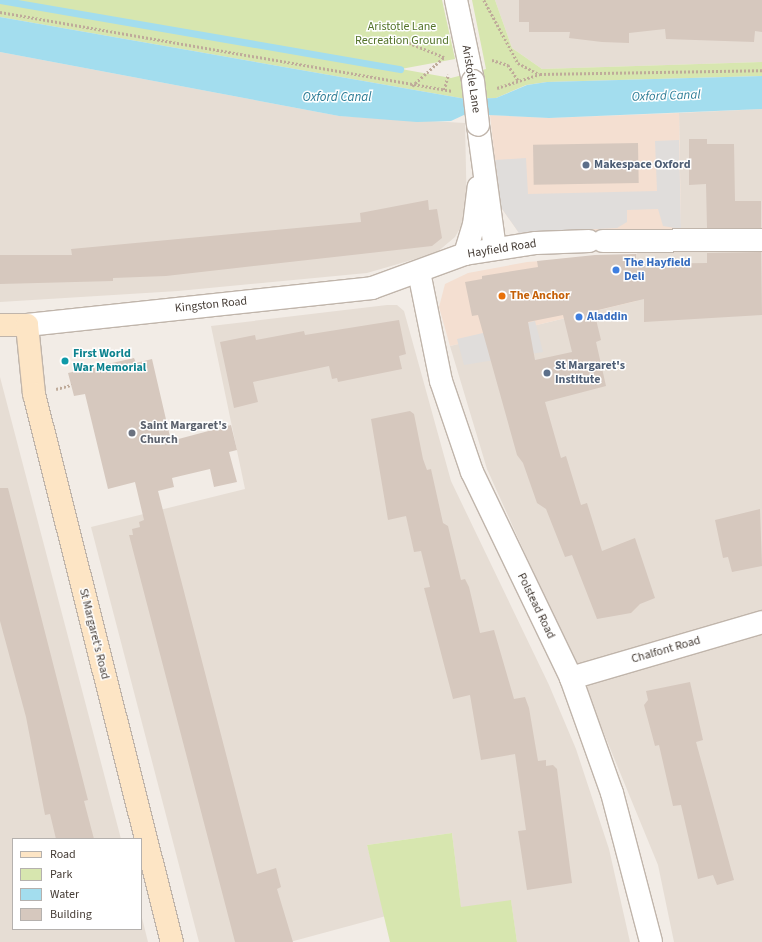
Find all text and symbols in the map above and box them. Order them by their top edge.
park label: Aristotle Lane Recreation Ground [355,20,449,48]
street label: Aristotle Lane [459,44,483,114]
water label: Oxford Canal [631,87,701,105]
water label: Oxford Canal [302,89,372,105]
place label: Makespace Oxford [594,158,691,172]
marker: Makespace Oxford [581,160,591,170]
street label: Hayfield Road [466,236,538,262]
place label: The Hayfield Deli [624,256,691,284]
marker: The Hayfield Deli [611,265,621,275]
place label: The Anchor [510,289,570,303]
marker: The Anchor [497,291,507,301]
street label: Kingston Road [174,294,248,316]
place label: Aladdin [587,310,628,324]
marker: Aladdin [574,312,584,322]
place label: First World War Memorial [73,347,146,375]
marker: First World War Memorial [60,356,70,366]
place label: St Margaret's Institute [555,359,625,387]
marker: St Margaret's Institute [542,368,552,378]
place label: Saint Margaret's Church [140,419,227,447]
marker: Saint Margaret's Church [127,428,137,438]
street label: Polstead Road [514,571,558,641]
street label: St Margaret's Road [76,587,112,681]
street label: Chalfont Road [630,633,702,667]
legend [12,838,142,930]
text: Road [50,846,76,863]
text: Park [50,866,72,883]
text: Water [50,886,79,903]
text: Building [50,906,92,923]

